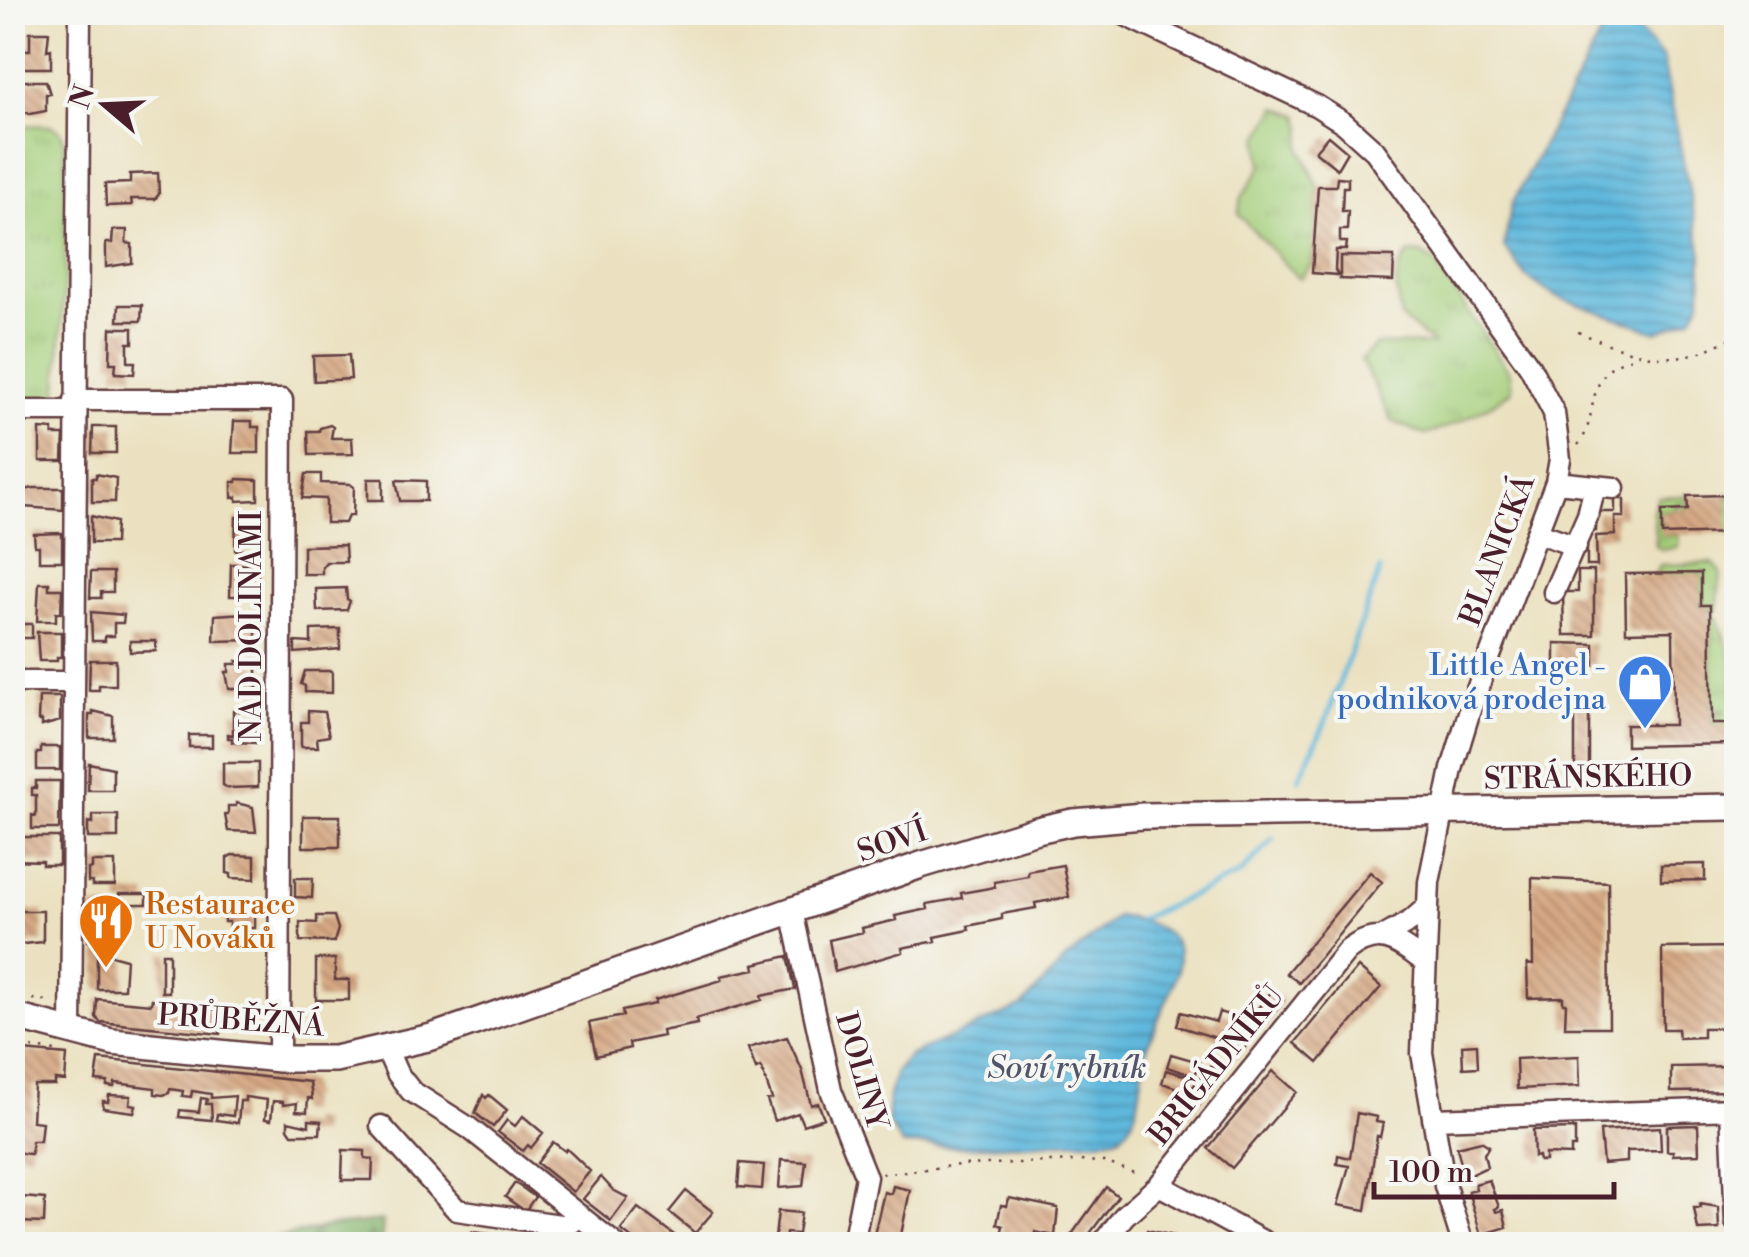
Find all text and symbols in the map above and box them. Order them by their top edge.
north arrow [55,55,155,155]
text: N [63,81,103,114]
street label: BLANICKÁ [1450,468,1545,632]
street label: NAD DOLINAMI [233,510,271,741]
place label: Little Angel - podniková prodejna [1337,647,1607,719]
shop icon: Little Angel - podniková prodejna [1615,652,1675,731]
street label: STRÁNSKÉHO [1483,755,1693,799]
street label: SOVÍ [852,810,933,872]
place label: Restaurace U Nováků [145,886,296,958]
restaurant icon: Restaurace U Nováků [76,891,136,970]
street label: BRIGÁDNÍKŮ [1139,977,1293,1154]
street label: PRŮBĚŽNÁ [156,994,327,1046]
street label: DOLINY [826,1008,896,1135]
water label: Soví rybník [987,1048,1147,1088]
scale bar [1374,1137,1614,1199]
text: 100 m [1389,1154,1473,1192]

